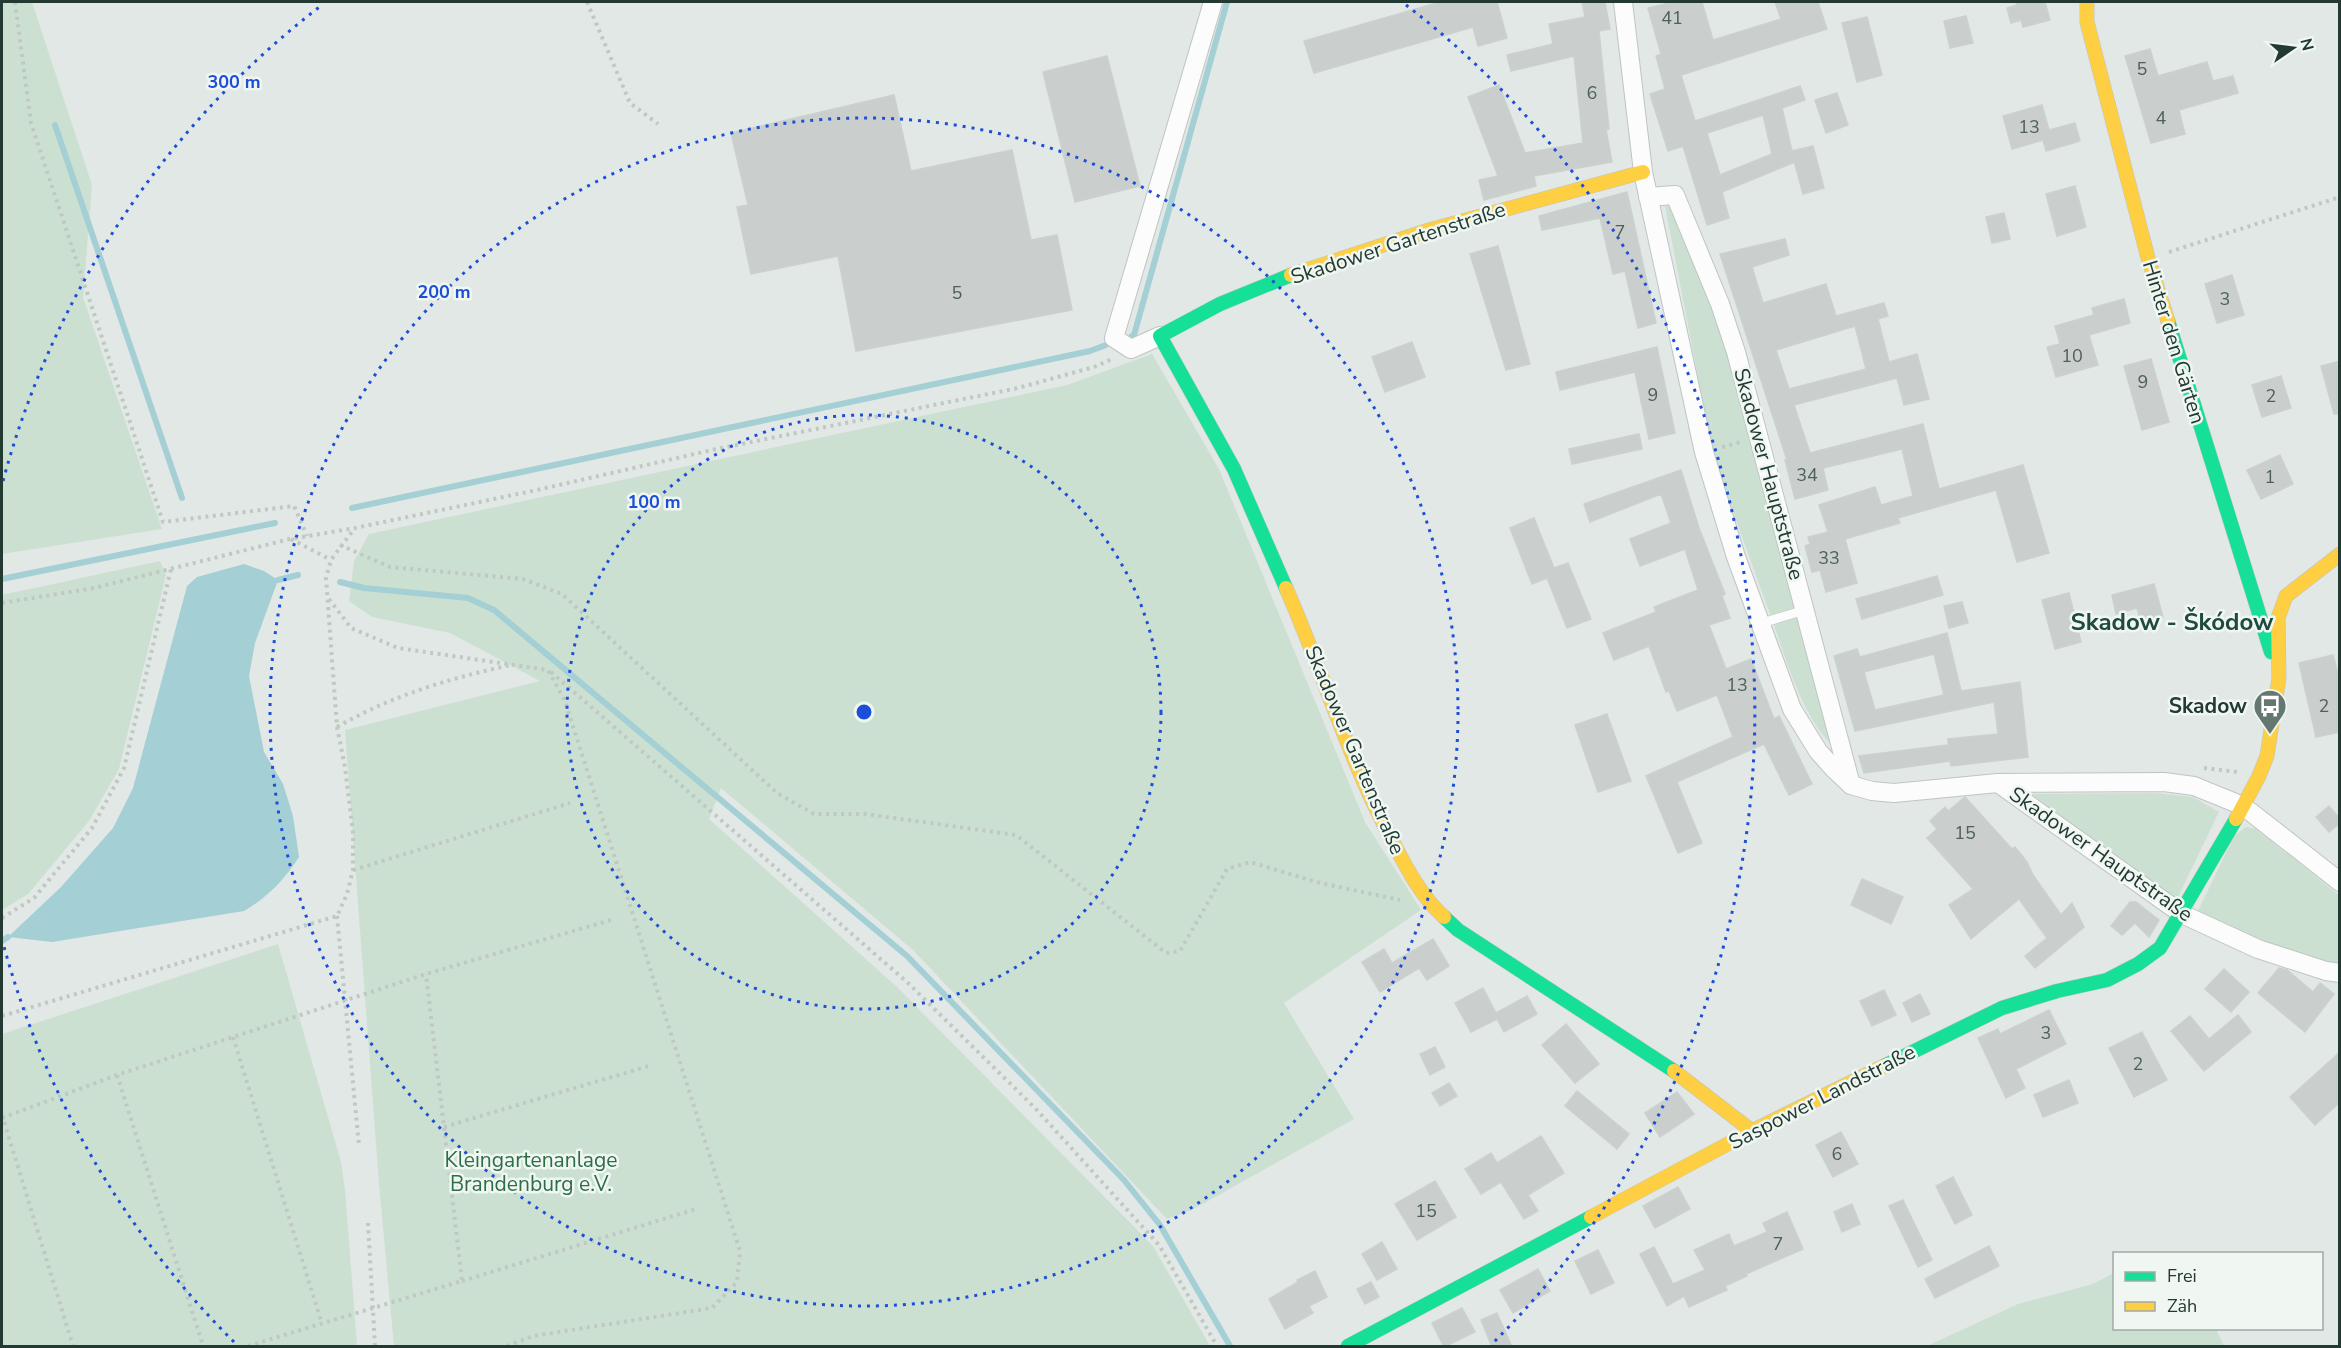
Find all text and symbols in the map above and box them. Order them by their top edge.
house number: 41 [1661,6,1683,30]
north arrow [2263,18,2323,78]
text: N [2294,36,2319,53]
house number: 5 [2137,57,2147,81]
text: 300 m [207,70,261,94]
house number: 6 [1587,81,1597,105]
house number: 4 [2156,106,2167,130]
house number: 13 [2018,115,2040,139]
street label: Skadower Gartenstraße [1287,195,1509,291]
house number: 7 [1615,220,1625,244]
street label: Hinter den Gärten [2136,257,2212,427]
text: 200 m [417,280,471,304]
house number: 5 [952,281,962,305]
house number: 3 [2220,287,2230,311]
house number: 10 [2061,344,2083,368]
street label: Skadower Hauptstraße [1727,365,1811,583]
house number: 9 [2138,370,2148,394]
house number: 9 [1648,383,1658,407]
house number: 2 [2266,384,2276,408]
house number: 34 [1796,463,1818,487]
house number: 1 [2265,465,2275,489]
text: 100 m [627,490,681,514]
house number: 33 [1818,546,1840,570]
district label: Skadow - Škódow [2071,606,2274,638]
street label: Skadower Gartenstraße [1298,641,1412,859]
house number: 13 [1726,673,1748,697]
bus stop icon: Skadow [2252,688,2288,735]
place label: Skadow [2169,692,2247,720]
house number: 2 [2319,694,2329,718]
centre of rings [854,702,874,722]
street label: Skadower Hauptstraße [2004,780,2198,928]
house number: 15 [1954,821,1976,845]
house number: 3 [2041,1021,2051,1045]
street label: Saspower Landstraße [1724,1038,1920,1156]
house number: 2 [2133,1052,2143,1076]
house number: 6 [1832,1142,1842,1166]
park label: Kleingartenanlage Brandenburg e.V. [445,1146,617,1198]
house number: 15 [1415,1199,1437,1223]
house number: 7 [1773,1232,1783,1256]
legend [2113,1252,2323,1330]
text: Frei [2167,1264,2197,1288]
text: Zäh [2167,1294,2197,1318]

